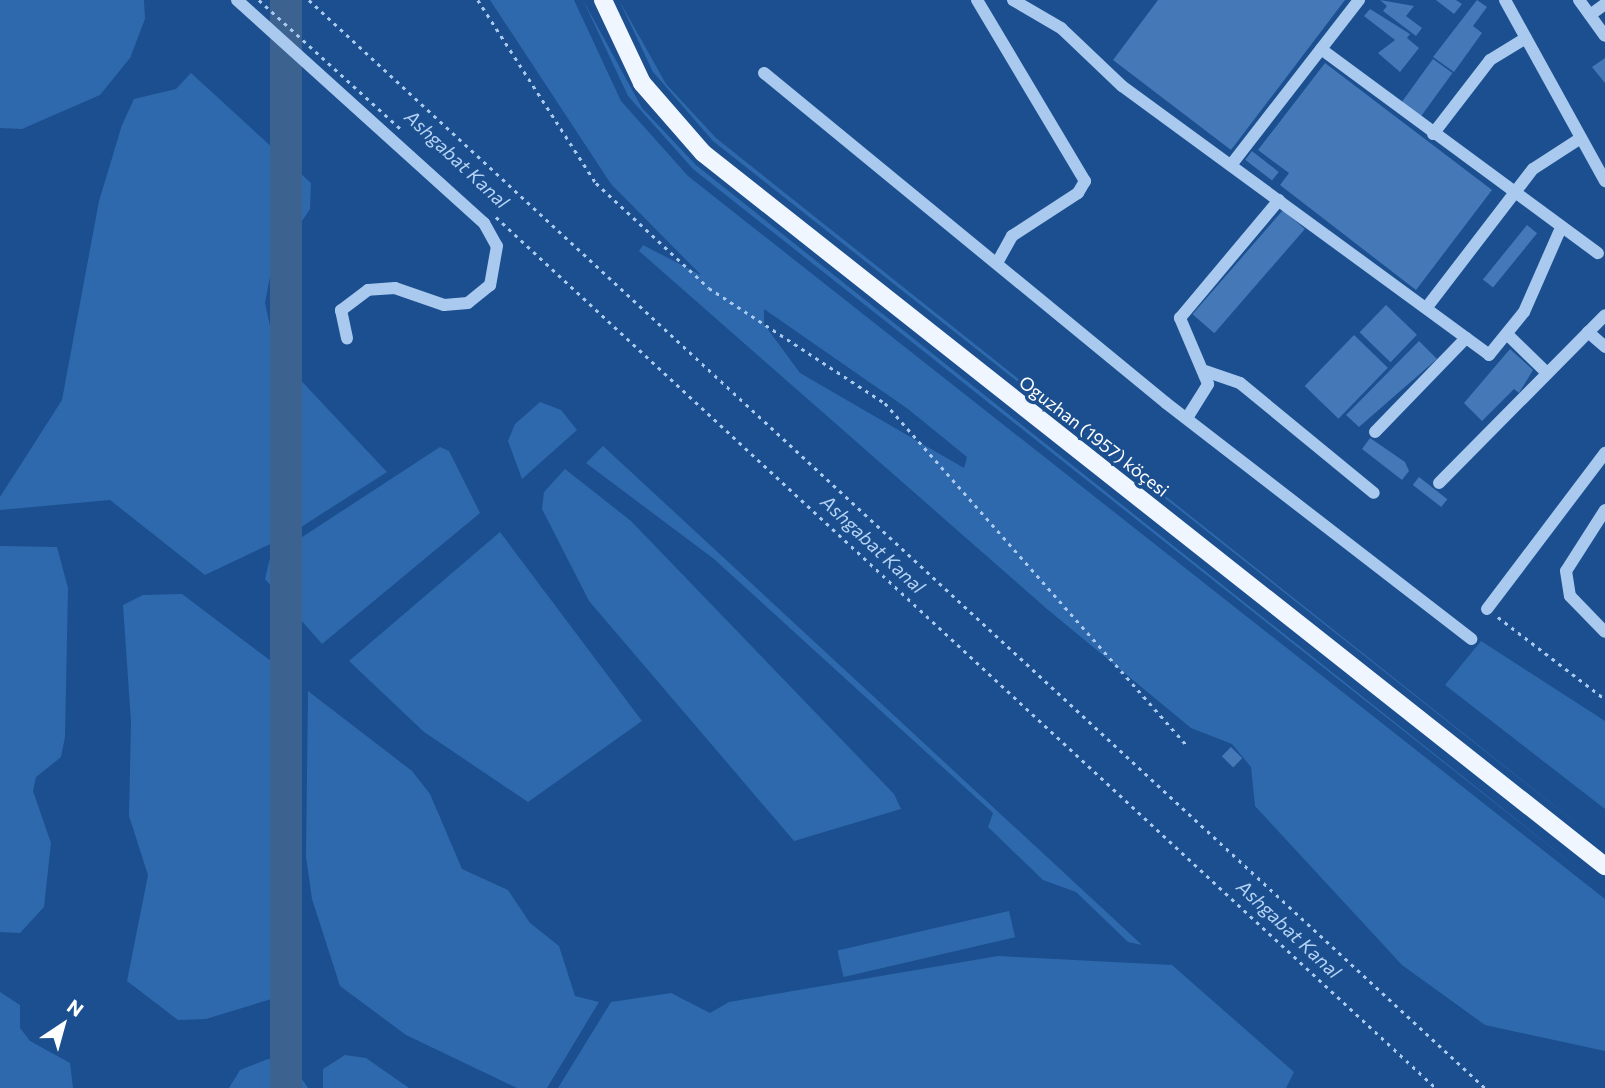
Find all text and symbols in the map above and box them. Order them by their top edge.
water label: Ashgabat Kanal [400,105,514,213]
street label: Oguzhan (1957) köçesi [1015,371,1173,501]
water label: Ashgabat Kanal [816,490,930,598]
water label: Ashgabat Kanal [1232,875,1346,983]
north arrow [28,990,98,1060]
text: N [63,994,88,1021]

